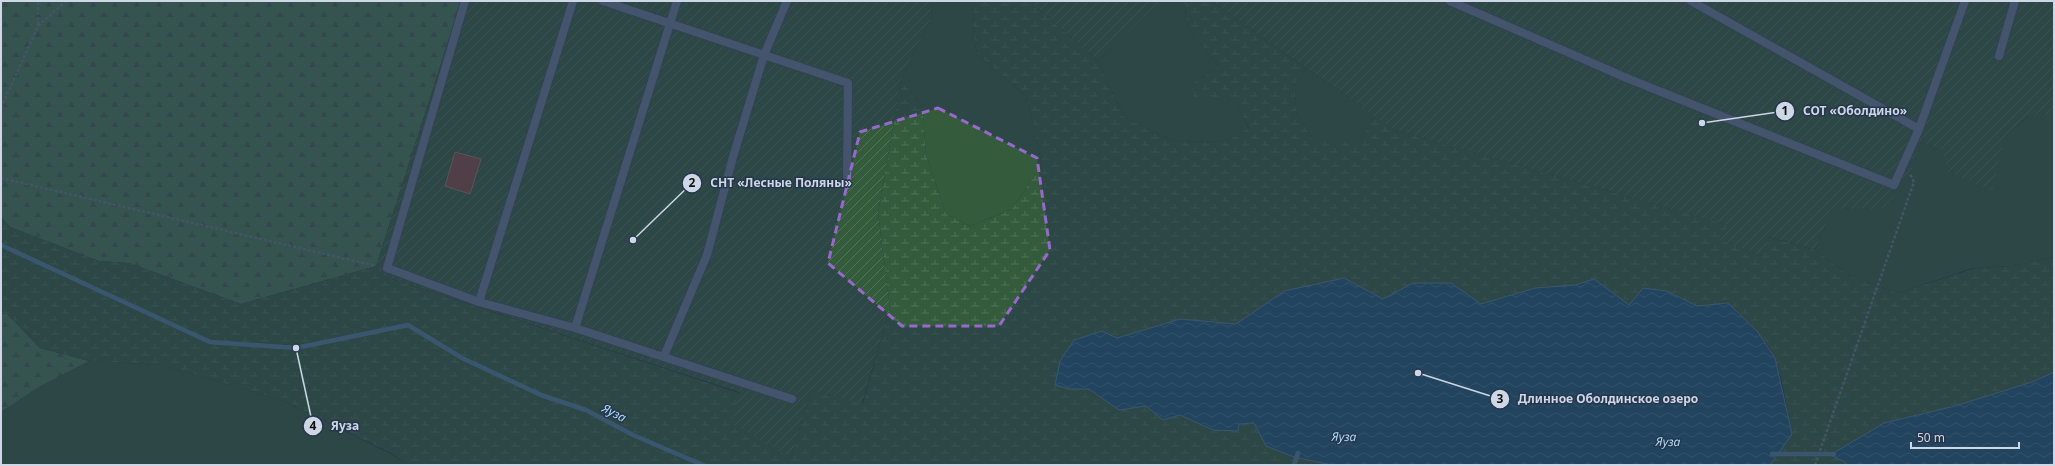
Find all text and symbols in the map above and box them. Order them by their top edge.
callout: СОТ «Оболдино» [1775,99,1915,123]
text: 1 [1782,102,1788,119]
text: СОТ «Оболдино» [1803,102,1907,119]
callout: СНТ «Лесные Поляны» [682,171,859,195]
text: 2 [689,174,696,191]
text: СНТ «Лесные Поляны» [710,174,852,191]
callout: Длинное Оболдинское озеро [1490,387,1706,411]
text: 3 [1497,390,1504,407]
text: Длинное Оболдинское озеро [1518,390,1698,407]
water label: Яуза [598,399,629,426]
callout: Яуза [303,414,367,438]
text: 4 [310,417,317,434]
text: Яуза [331,417,359,434]
scale bar [1911,424,2019,450]
water label: Яуза [1330,428,1357,445]
text: 50 m [1917,429,1945,446]
water label: Яуза [1654,433,1681,450]

